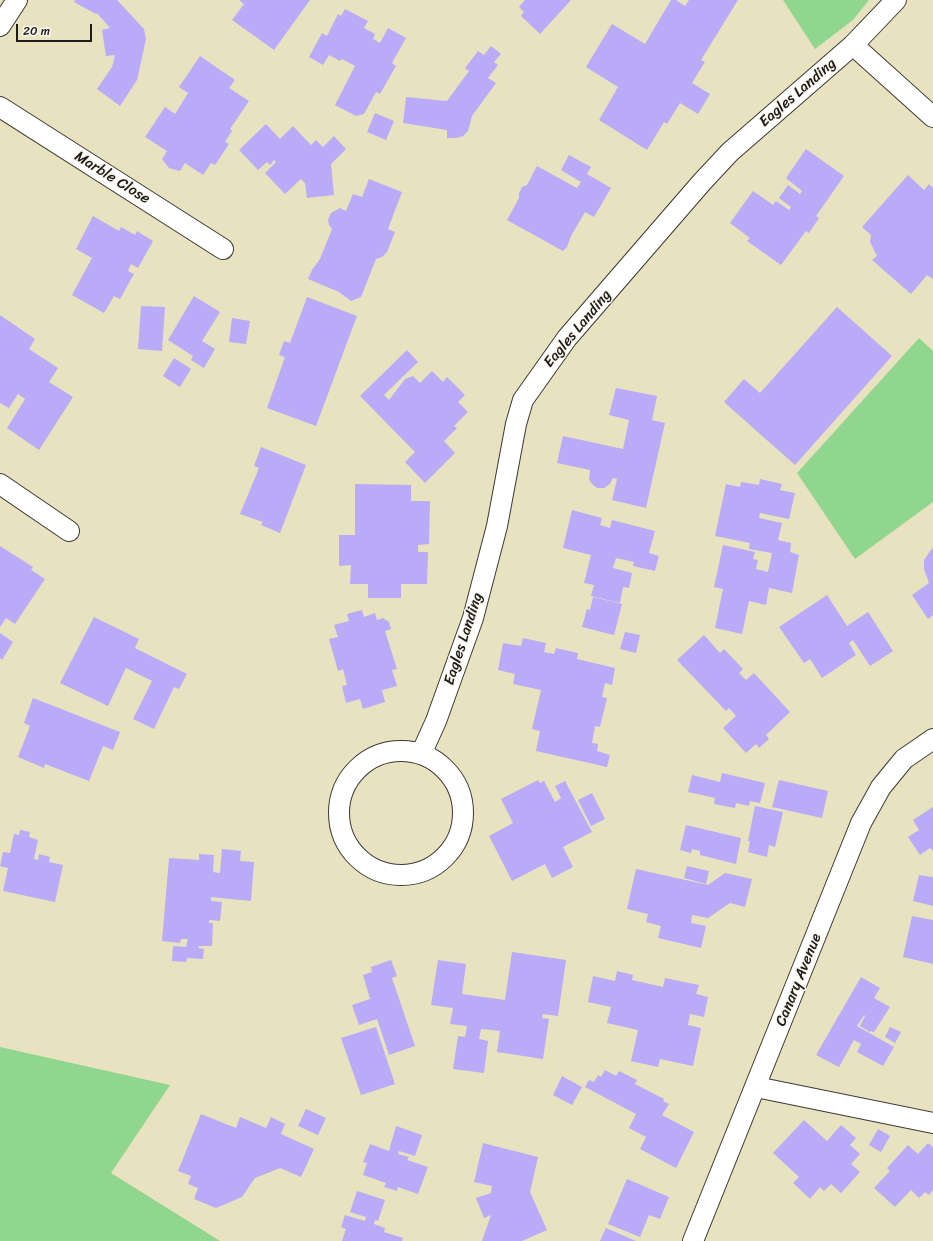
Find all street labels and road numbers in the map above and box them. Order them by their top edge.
street label: Eagles Landing [756,55,840,131]
street label: Marble Close [71,148,153,208]
street label: Eagles Landing [540,287,616,371]
street label: Eagles Landing [441,591,487,687]
street label: Canary Avenue [772,931,826,1029]

